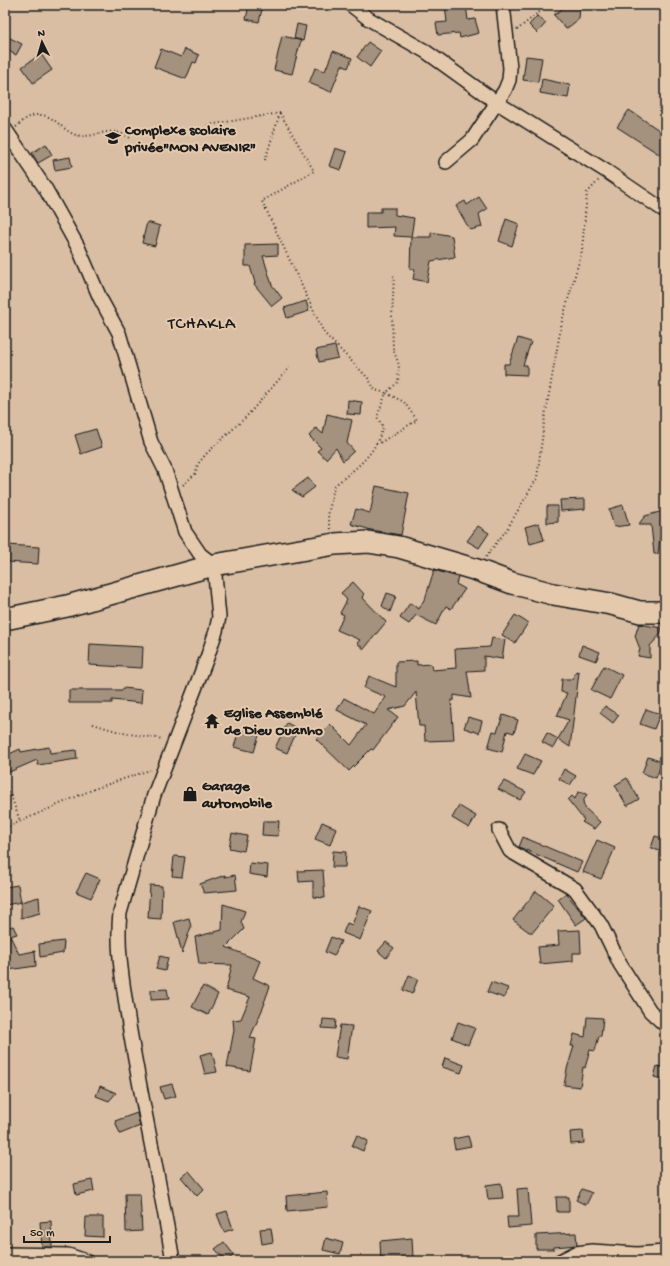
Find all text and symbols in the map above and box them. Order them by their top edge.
north arrow [22,22,62,62]
text: N [37,28,45,40]
place label: Complexe scolaire privée"MON AVENIR" [124,122,256,157]
school or university icon: Complexe scolaire privée"MON AVENIR" [104,129,122,147]
district label: TCHAKLA [167,315,236,335]
place label: Eglise Assemblé de Dieu Ouanho [224,705,324,740]
temple icon: Eglise Assemblé de Dieu Ouanho [203,712,221,730]
place label: Garage automobile [201,778,273,813]
shop icon: Garage automobile [181,785,199,803]
scale bar [24,1218,110,1244]
text: 50 m [30,1227,55,1241]

